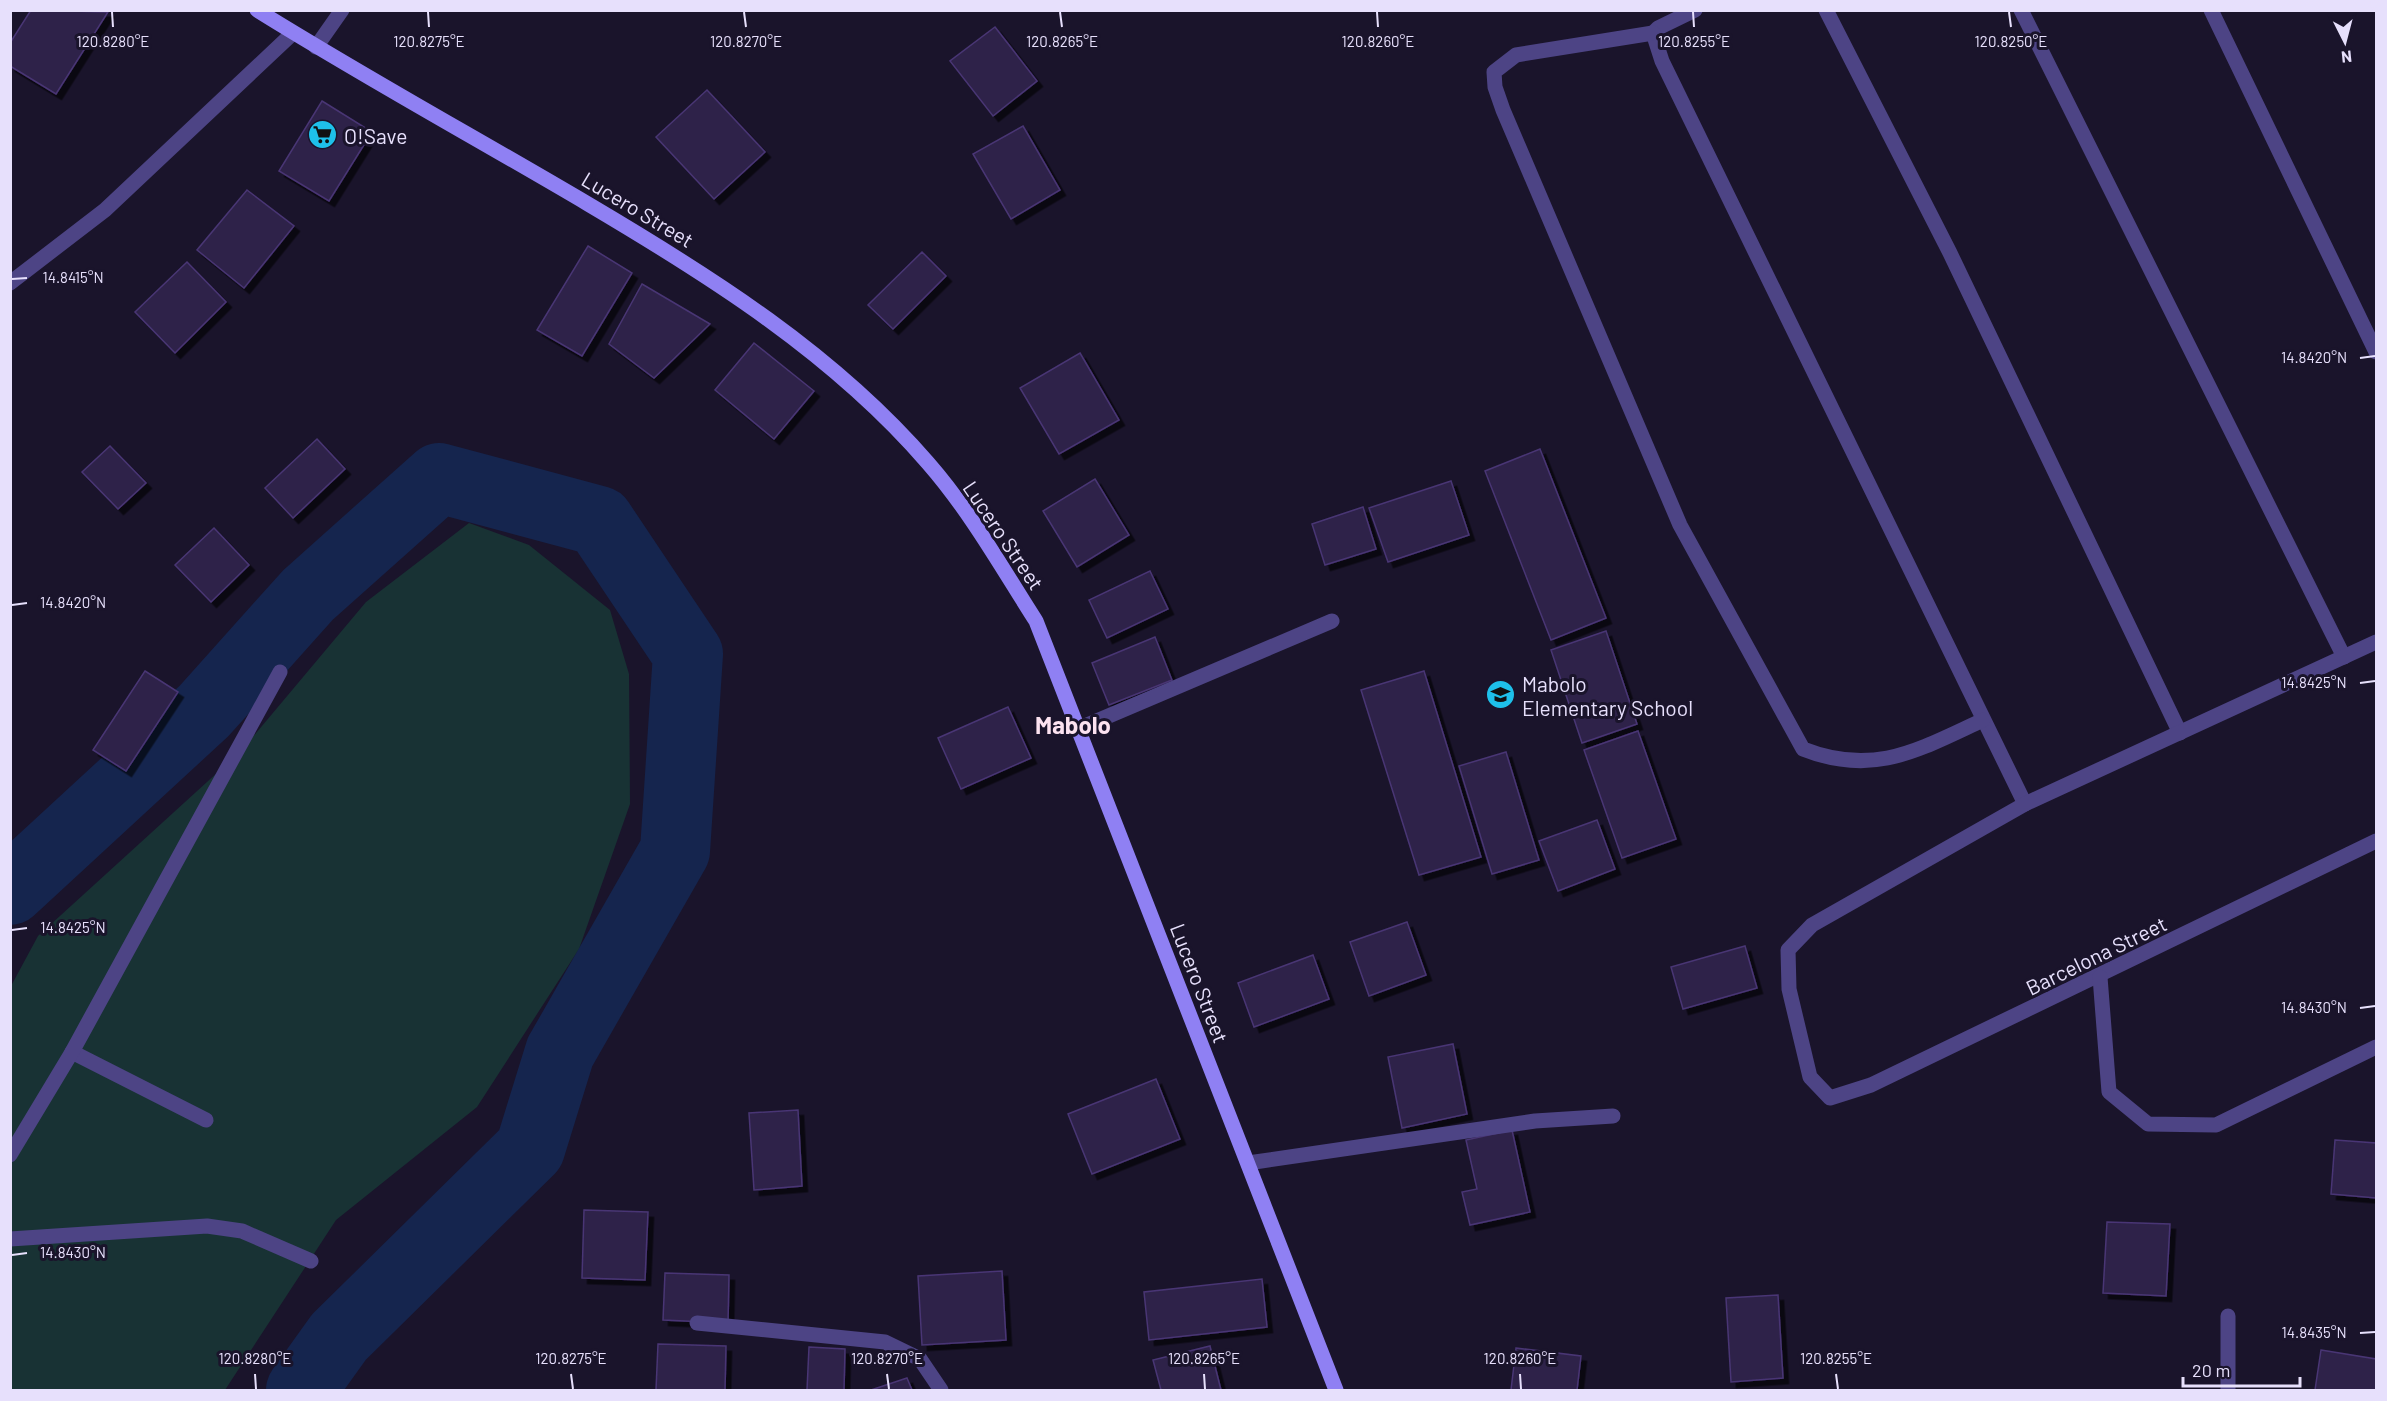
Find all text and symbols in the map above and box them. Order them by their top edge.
north arrow [2315,12,2375,72]
text: 120.8280°E [77,32,149,50]
text: 120.8275°E [393,32,465,50]
text: 120.8270°E [710,32,782,50]
text: 120.8265°E [1026,32,1098,50]
text: 120.8260°E [1342,32,1414,50]
text: 120.8255°E [1658,32,1730,50]
text: 120.8250°E [1975,32,2047,50]
text: N [2340,47,2353,67]
supermarket icon: O!Save [307,119,339,151]
place label: O!Save [344,123,407,148]
street label: Lucero Street [578,166,698,252]
text: 14.8415°N [42,268,104,286]
text: 14.8420°N [2281,348,2347,366]
street label: Lucero Street [958,476,1050,594]
text: 14.8420°N [40,593,106,611]
place label: Mabolo Elementary School [1522,671,1693,720]
text: 14.8425°N [2281,673,2347,691]
school or university icon: Mabolo Elementary School [1485,679,1517,711]
district label: Mabolo [1035,710,1111,739]
street label: Barcelona Street [2022,910,2170,1000]
text: 14.8425°N [40,918,106,936]
street label: Lucero Street [1166,920,1234,1046]
text: 14.8430°N [2281,998,2347,1016]
text: 14.8430°N [40,1243,106,1261]
text: 14.8435°N [2281,1323,2347,1341]
text: 120.8280°E [219,1349,291,1367]
text: 120.8275°E [535,1349,607,1367]
text: 120.8270°E [851,1349,923,1367]
text: 120.8265°E [1168,1349,1240,1367]
text: 120.8260°E [1484,1349,1556,1367]
text: 120.8255°E [1800,1349,1872,1367]
scale bar [2183,1350,2300,1388]
text: 20 m [2192,1359,2230,1381]

